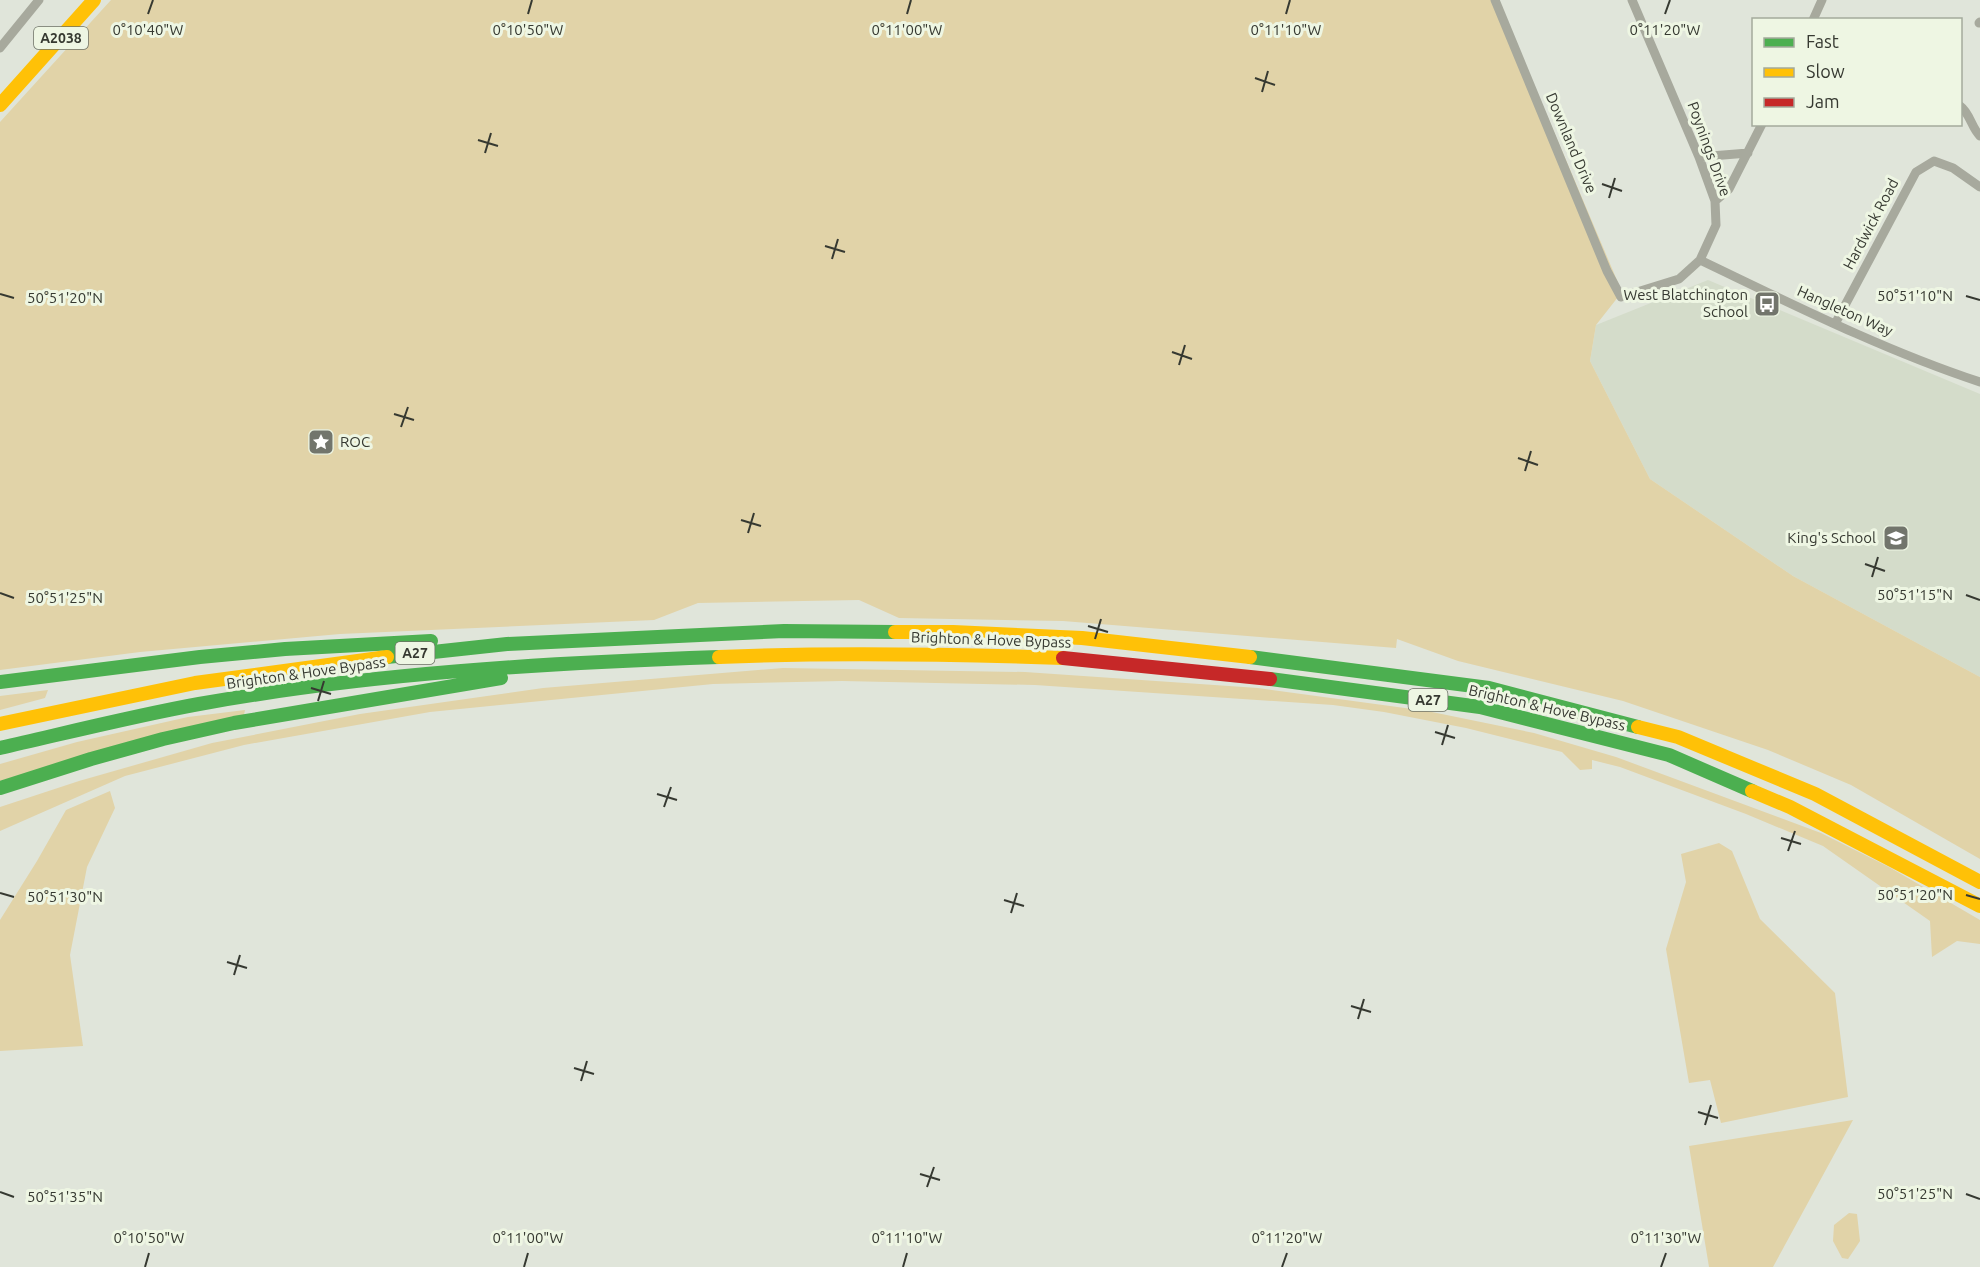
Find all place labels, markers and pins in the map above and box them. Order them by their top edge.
place label: West Blatchington School [1624,286,1748,320]
bus stop icon: West Blatchington School [1752,289,1782,319]
place icon: ROC [306,427,336,457]
place label: ROC [340,433,370,450]
school or university icon: King's School [1881,523,1911,553]
place label: King's School [1787,529,1876,546]

